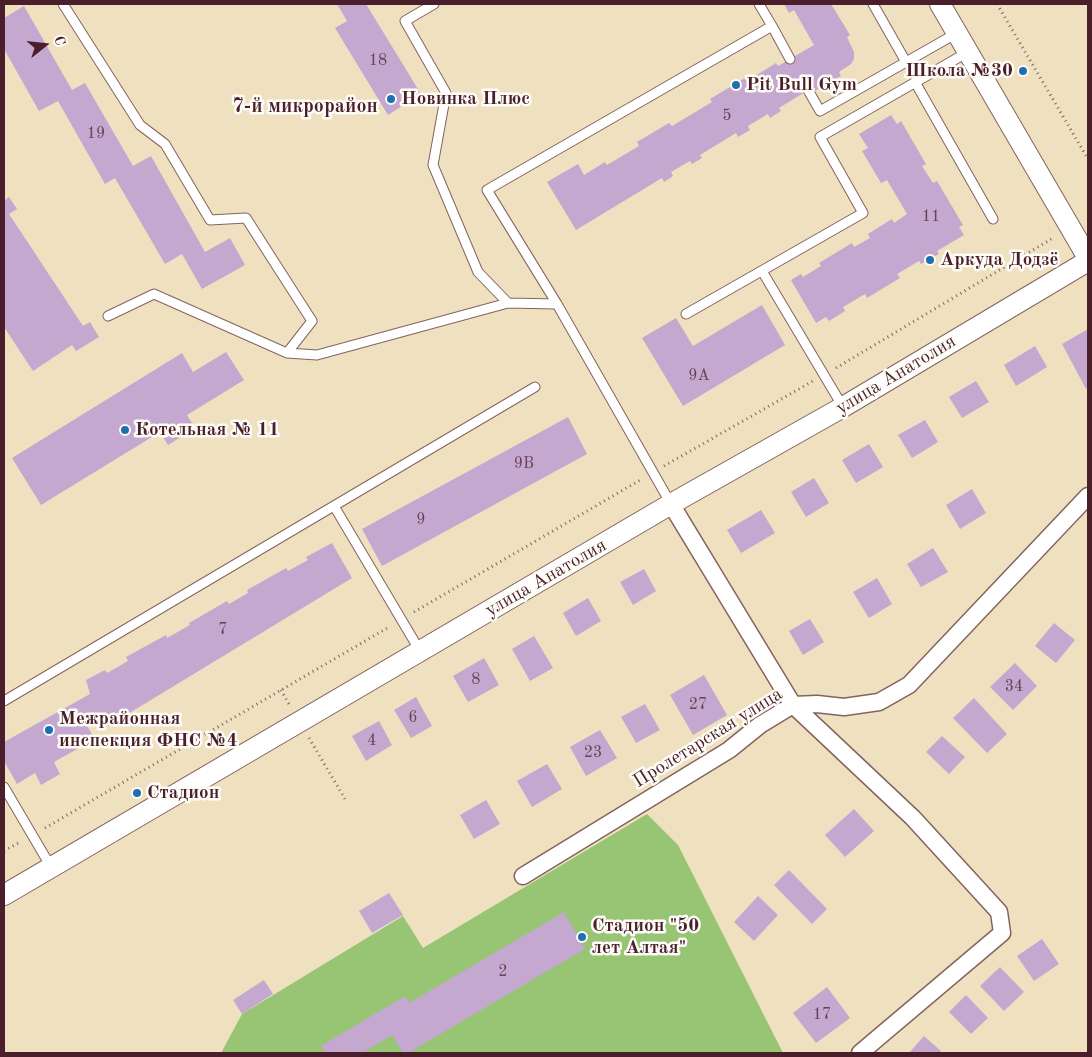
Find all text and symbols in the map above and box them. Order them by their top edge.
north arrow [20,20,70,70]
text: С [51,34,67,47]
house number: 18 [369,51,387,71]
place label: Школа №30 [905,60,1013,82]
marker: Школа №30 [1017,65,1029,77]
place label: Pit Bull Gym [746,74,857,96]
marker: Pit Bull Gym [730,79,742,91]
place label: Новинка Плюс [401,88,530,110]
marker: Новинка Плюс [385,93,397,105]
district label: 7-й микрорайон [232,95,378,119]
house number: 5 [722,106,732,126]
house number: 19 [87,124,105,144]
house number: 11 [922,207,940,227]
place label: Аркуда Додзё [940,249,1058,271]
marker: Аркуда Додзё [924,254,936,266]
street label: улица Анатолия [832,330,960,420]
house number: 9А [688,366,710,386]
place label: Котельная № 11 [135,419,279,441]
marker: Котельная № 11 [119,424,131,436]
house number: 9В [514,454,534,474]
house number: 9 [416,510,426,530]
street label: улица Анатолия [481,534,611,622]
house number: 7 [218,620,228,640]
house number: 8 [471,670,481,690]
house number: 34 [1005,677,1023,697]
street label: Пролетарская улица [629,683,787,793]
house number: 27 [689,695,707,715]
place label: Межрайонная инспекция ФНС №4 [59,708,238,752]
house number: 6 [408,708,418,728]
marker: Межрайонная инспекция ФНС №4 [43,724,55,736]
house number: 4 [367,731,377,751]
house number: 23 [584,743,602,763]
place label: Стадион [147,782,219,804]
marker: Стадион [131,787,143,799]
place label: Стадион "50 лет Алтая" [592,915,699,959]
marker: Стадион "50 лет Алтая" [576,931,588,943]
house number: 2 [498,962,508,982]
house number: 17 [813,1005,831,1025]

